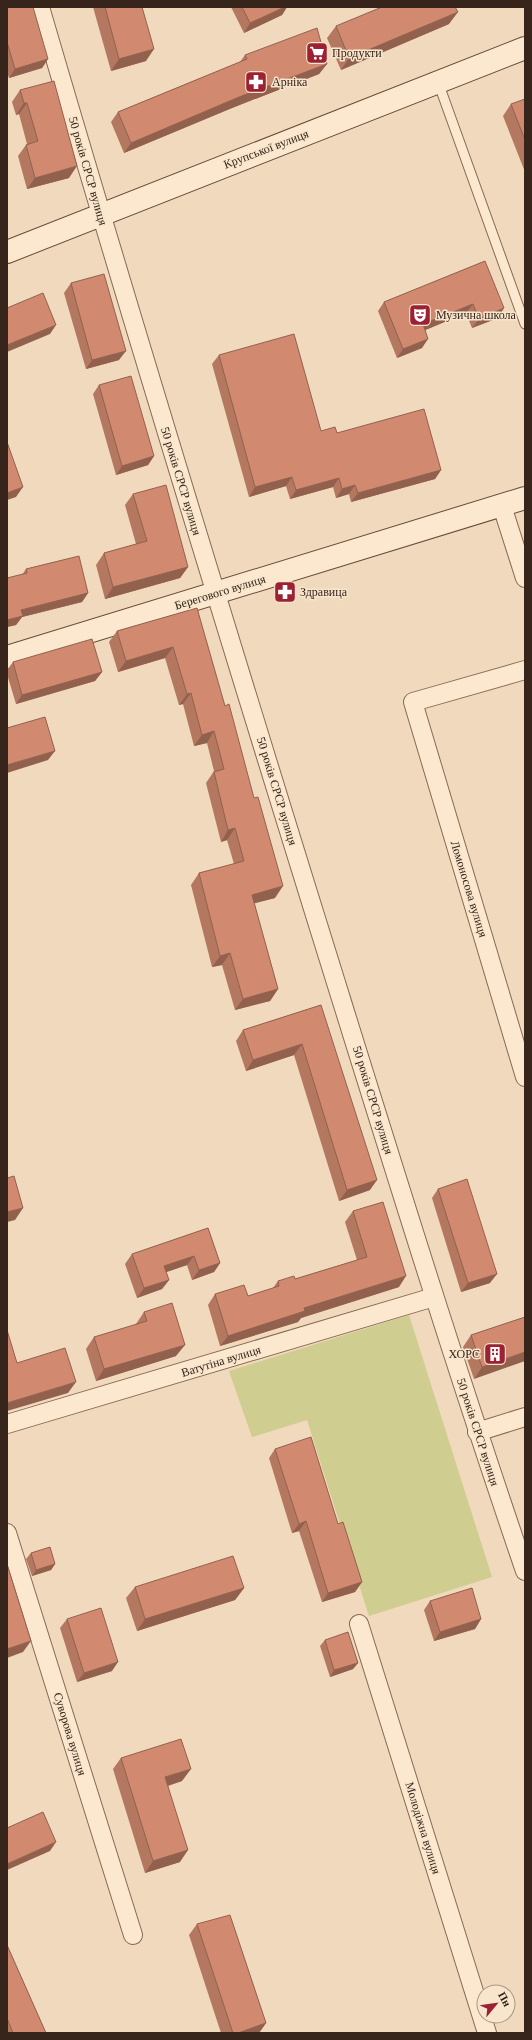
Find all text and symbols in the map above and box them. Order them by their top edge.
supermarket icon: Продукти [304,40,330,66]
place label: Продукти [332,46,382,60]
pharmacy icon: Арніка [243,69,269,95]
place label: Арніка [272,75,308,89]
street label: 50 років СРСР вулиця [66,115,110,227]
street label: Крупської вулиця [222,126,311,172]
theatre icon: Музична школа [407,302,433,328]
place label: Музична школа [436,308,517,322]
street label: 50 років СРСР вулиця [158,425,204,537]
street label: Берегового вулиця [173,571,268,613]
pharmacy icon: Здравица [272,579,298,605]
place label: Здравица [300,585,348,599]
street label: 50 років СРСР вулиця [254,735,300,847]
street label: Ломоносова вулиця [448,839,490,939]
street label: 50 років СРСР вулиця [350,1044,396,1156]
building icon: ХОРС [482,1341,508,1367]
street label: Ватутіна вулиця [179,1342,263,1380]
place label: ХОРС [448,1347,480,1361]
street label: 50 років СРСР вулиця [454,1376,502,1488]
street label: Суворова вулиця [51,1691,89,1778]
street label: Молодіжна вулиця [402,1780,444,1876]
north arrow [476,1984,516,2024]
text: Пн [496,1990,514,2009]

